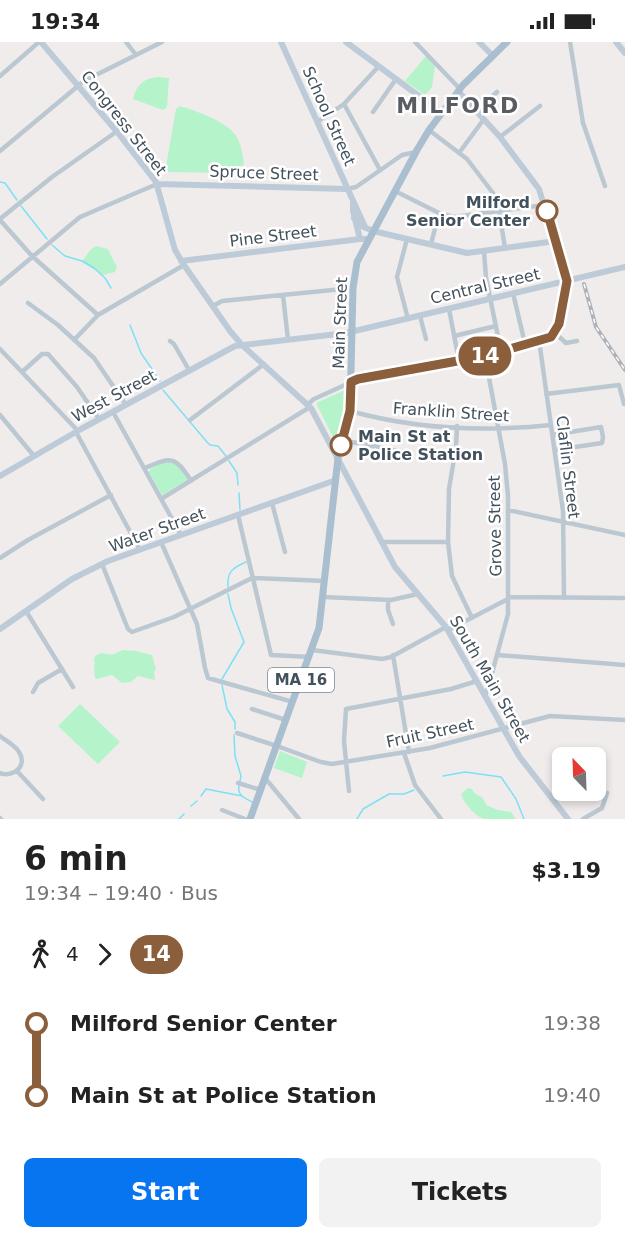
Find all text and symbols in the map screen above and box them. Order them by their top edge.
text: 19:34 [30,9,100,34]
street label: School Street [299,63,359,169]
street label: Congress Street [77,67,171,179]
district label: MILFORD [396,93,520,118]
street label: Spruce Street [209,162,319,184]
place label: Milford Senior Center [406,193,530,230]
marker: Milford Senior Center [536,200,558,222]
street label: Pine Street [228,221,318,251]
street label: Central Street [428,264,542,308]
street label: Main Street [329,277,351,369]
line badge: 14 [458,336,512,376]
text: 14 [470,344,500,368]
street label: West Street [68,366,160,426]
street label: Franklin Street [392,398,510,426]
street label: Claflin Street [552,414,584,520]
place label: Main St at Police Station [358,427,483,464]
marker: Main St at Police Station [330,434,352,456]
street label: Grove Street [485,475,505,577]
street label: Water Street [106,504,208,556]
street label: South Main Street [446,612,534,746]
road number: MA 16 [268,668,334,692]
street label: Fruit Street [384,714,476,752]
north arrow [552,747,606,801]
map controls [552,747,606,801]
text: 6 min [24,839,128,878]
text: $3.19 [531,858,601,883]
text: 19:34 – 19:40 · Bus [24,881,218,905]
icon: walk [24,938,57,971]
icon: forward [88,938,121,971]
text: 4 [66,942,79,966]
text: 14 [142,942,171,966]
text: Milford Senior Center [70,1011,337,1036]
text: 19:38 [543,1011,601,1035]
text: Main St at Police Station [70,1083,377,1108]
text: 19:40 [543,1083,601,1107]
button: Start [24,1158,307,1227]
button: Tickets [319,1158,601,1227]

